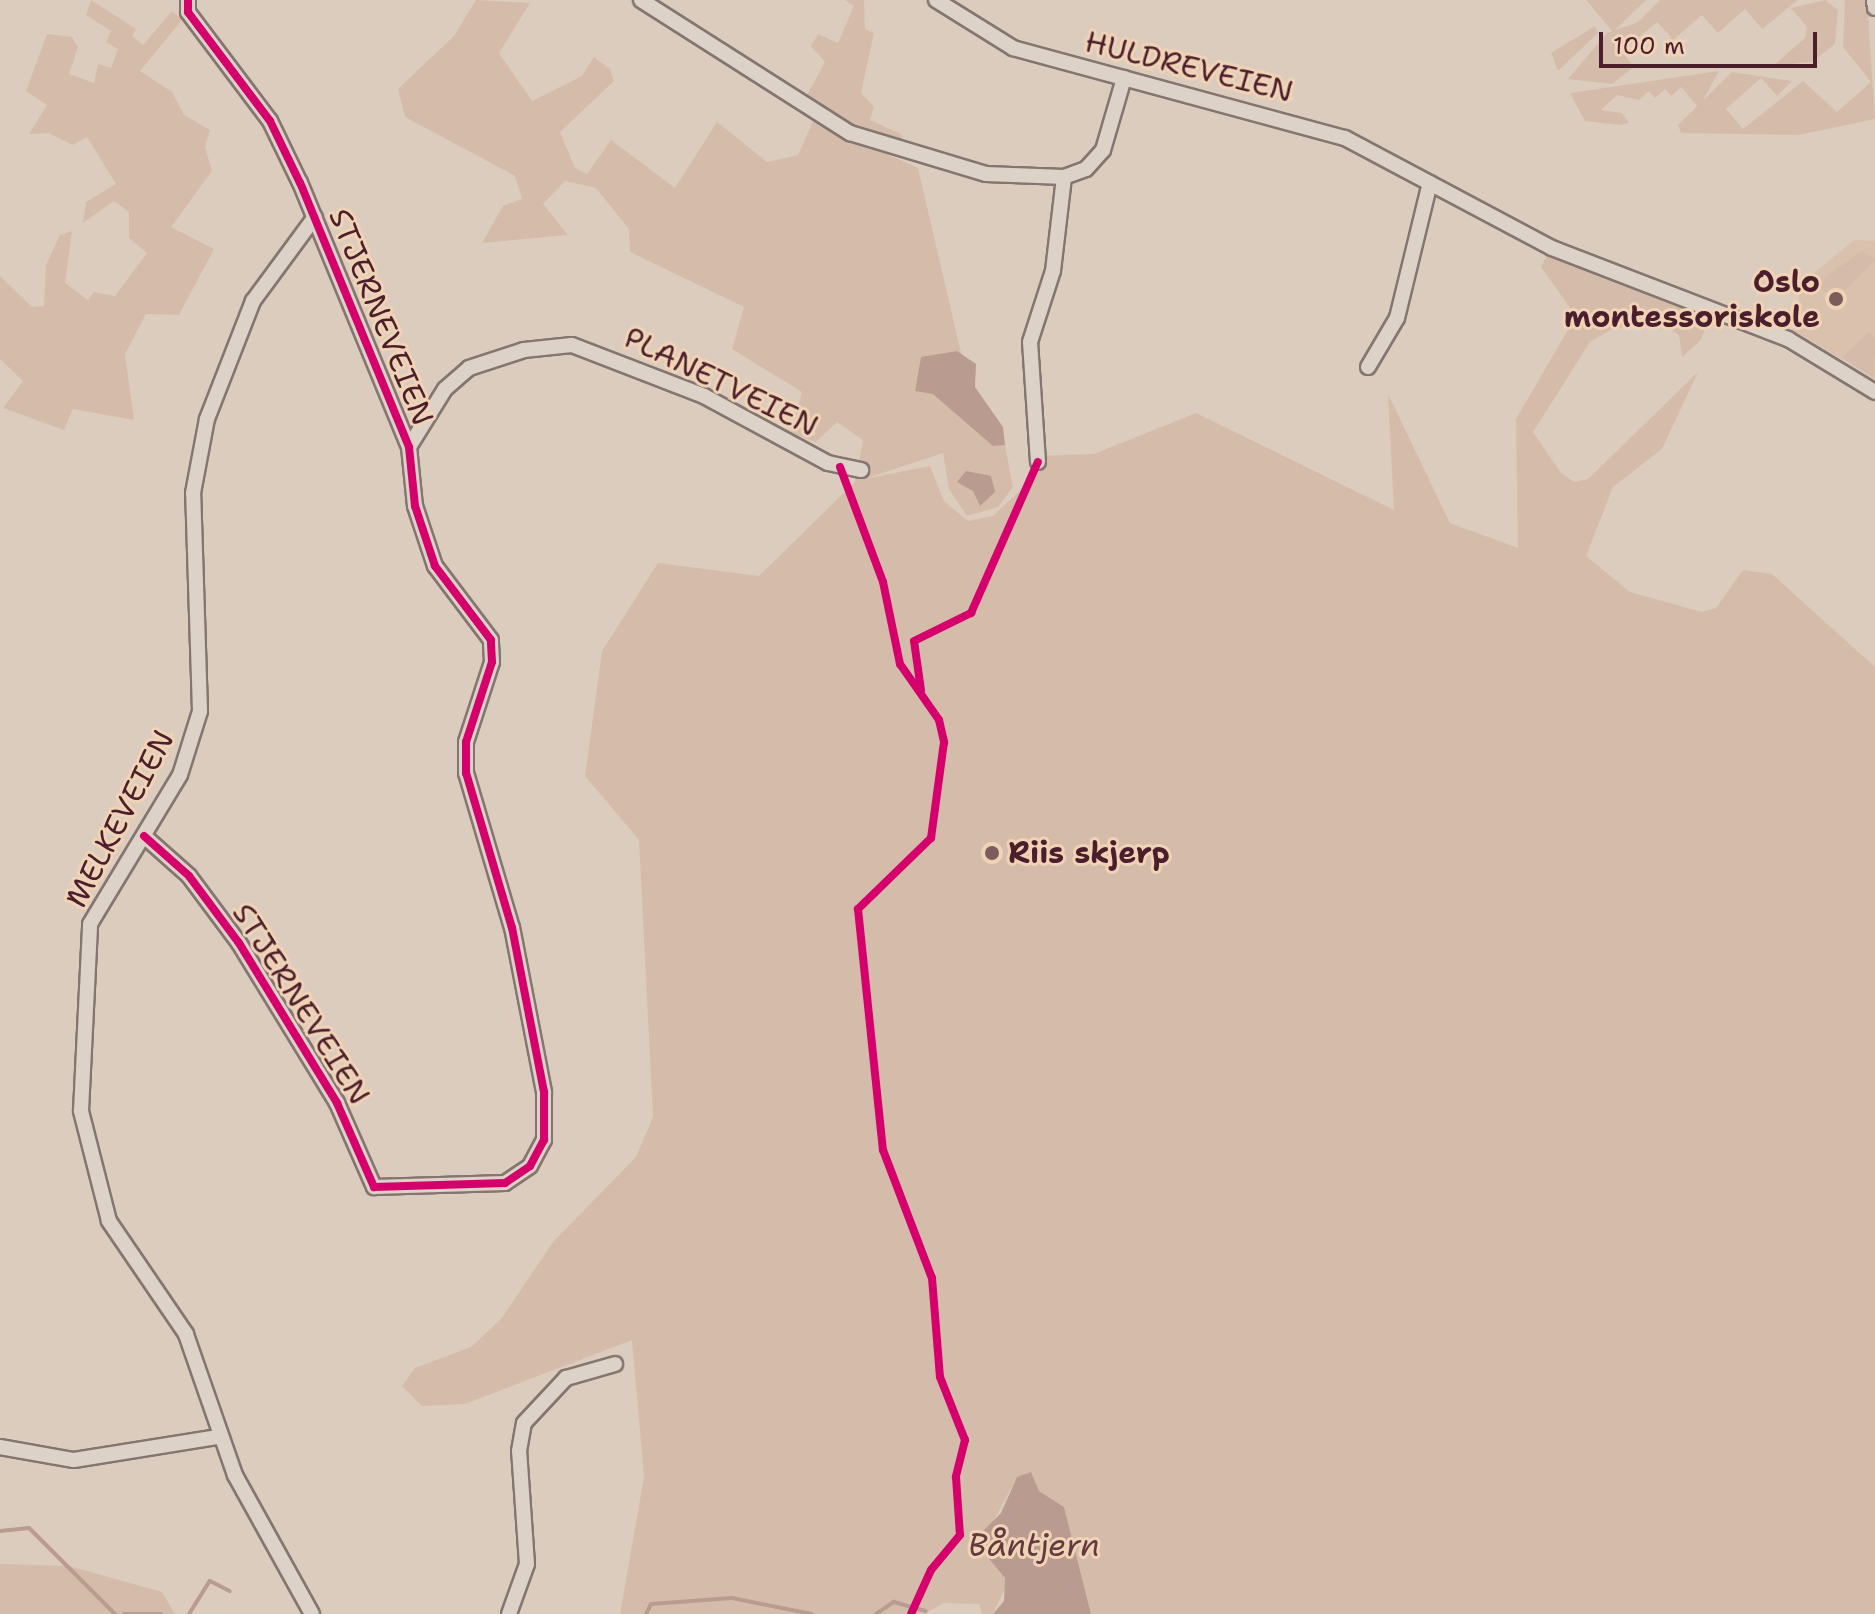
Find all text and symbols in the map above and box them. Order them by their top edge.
scale bar [1603,16,1821,66]
street label: HULDREVEIEN [1081,24,1297,110]
text: 100 m [1613,30,1685,62]
street label: STJERNEVEIEN [321,203,441,431]
place label: Oslo montessoriskole [1564,264,1820,334]
marker: Oslo montessoriskole [1827,290,1845,308]
street label: PLANETVEIEN [618,320,824,444]
street label: MELKEVEIEN [58,724,182,914]
place label: Riis skjerp [1008,835,1170,871]
marker: Riis skjerp [983,844,1001,862]
street label: STJERNEVEIEN [225,897,377,1111]
water label: Båntjern [968,1526,1100,1564]

